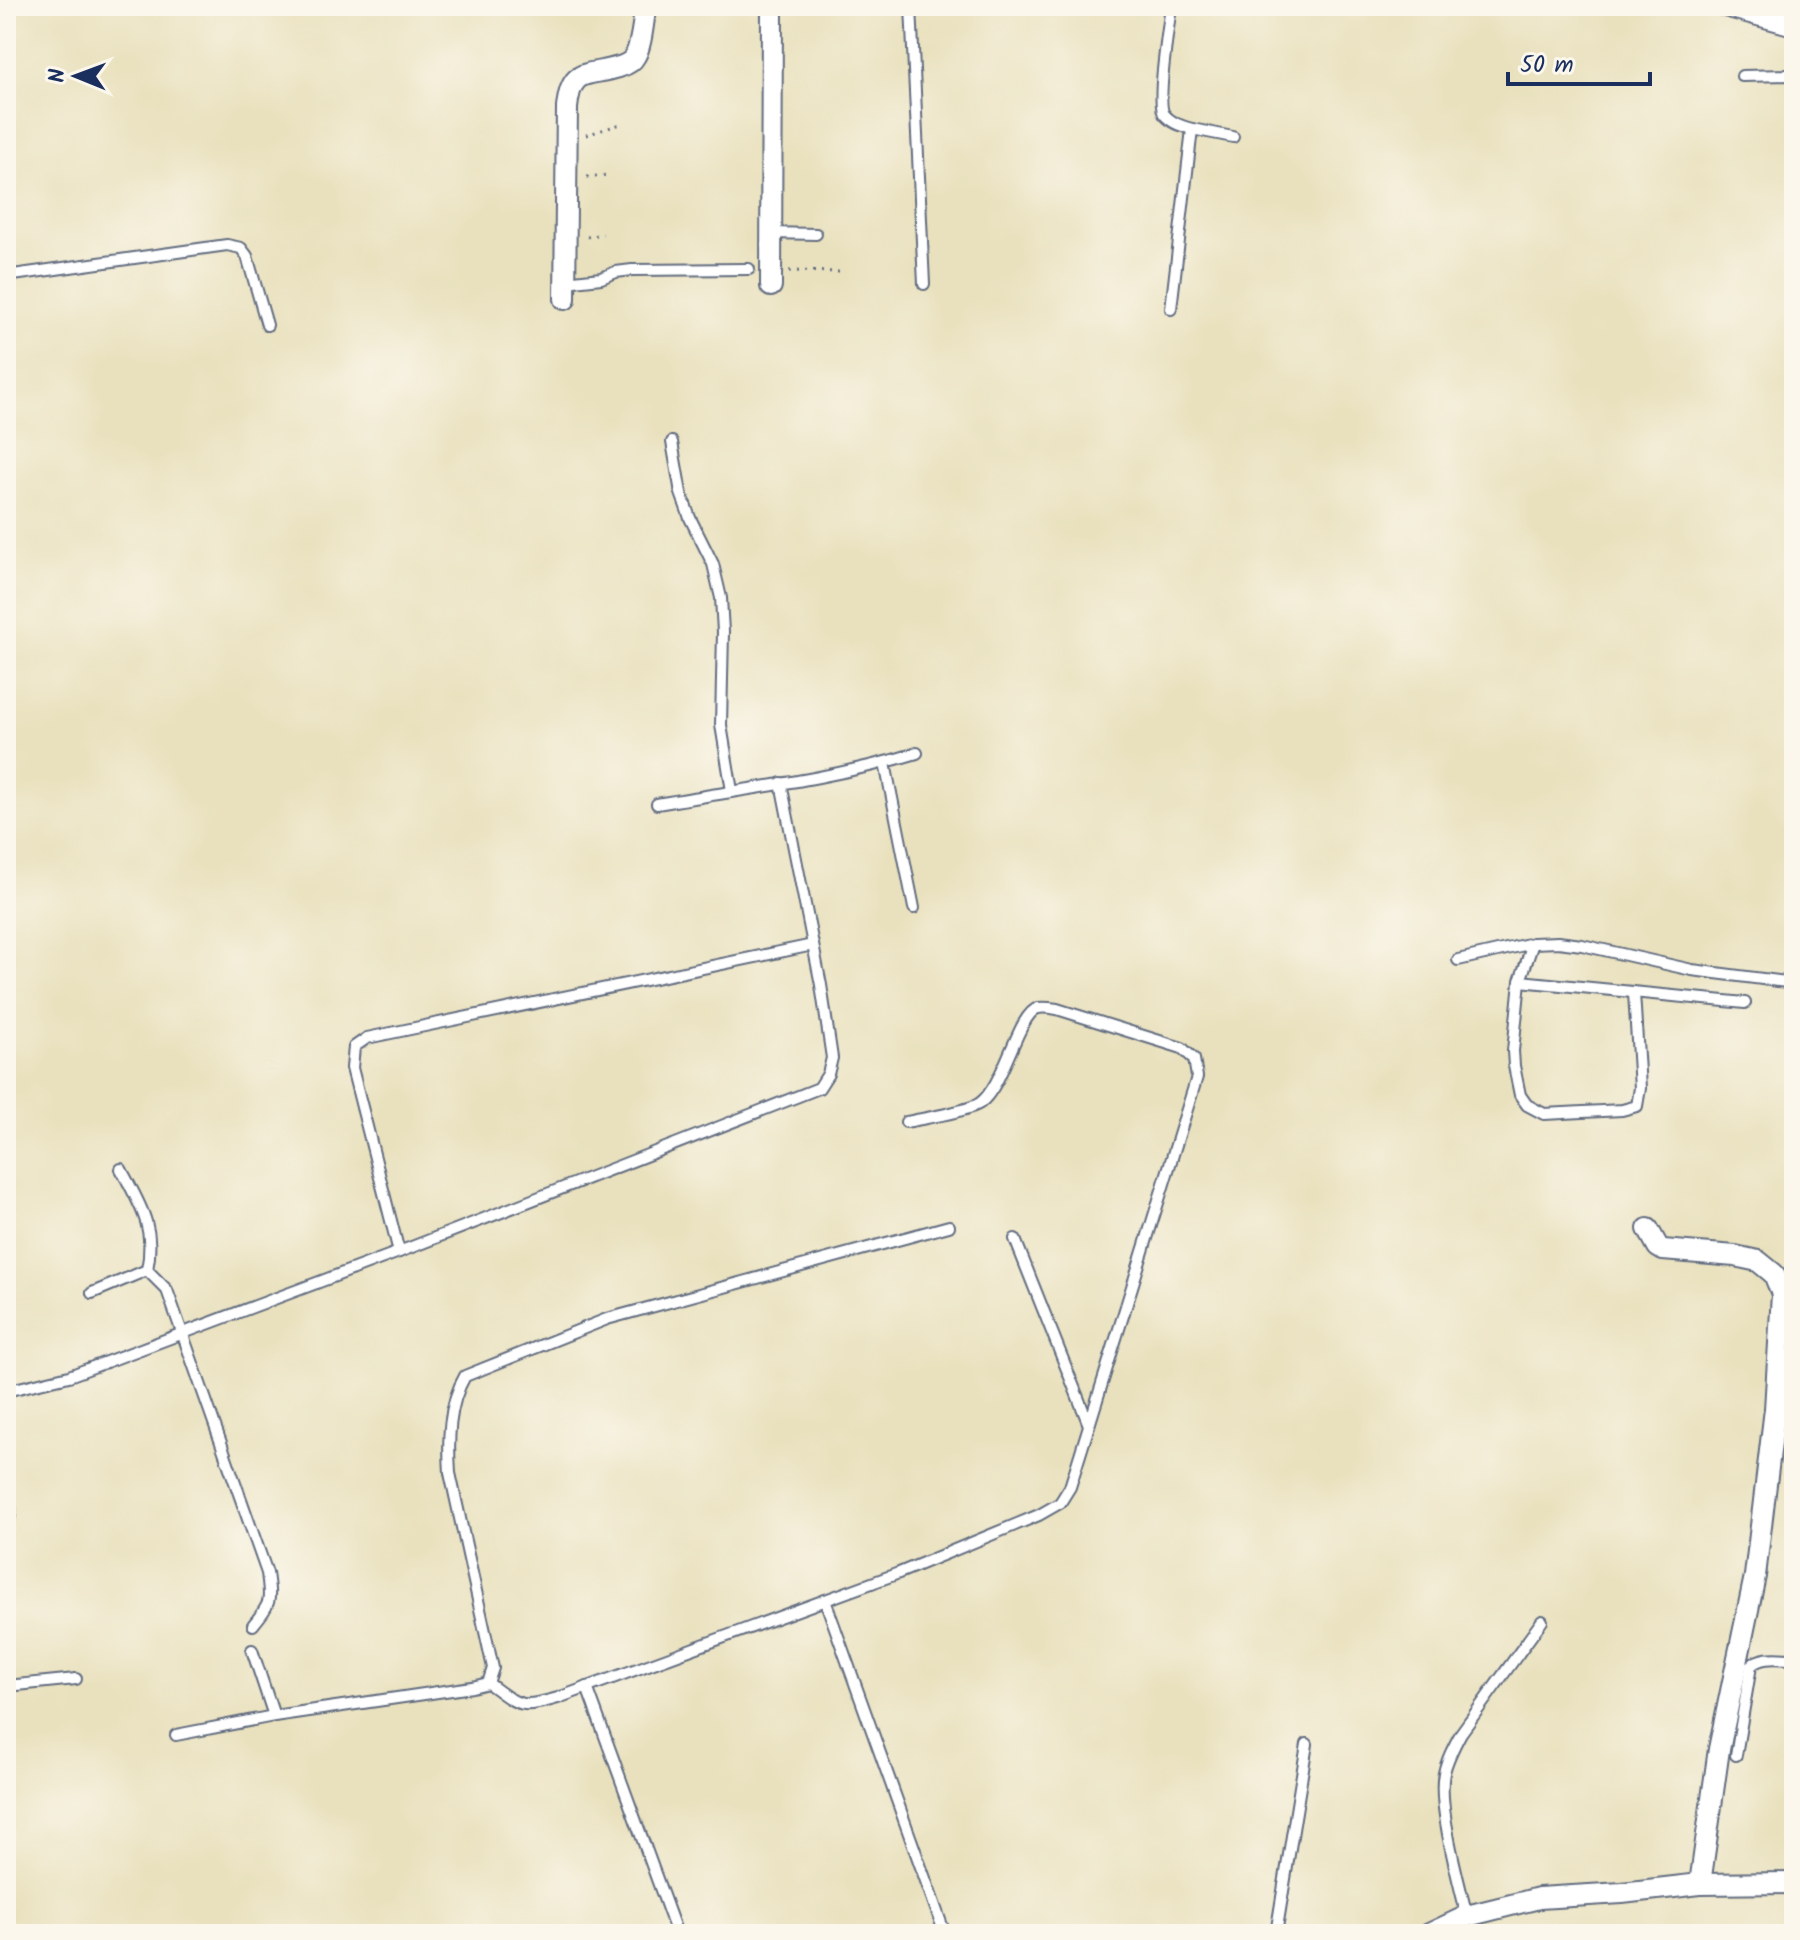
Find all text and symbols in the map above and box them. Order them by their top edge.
north arrow [36,36,116,116]
scale bar [1508,36,1650,86]
text: 50 m [1520,46,1574,85]
text: N [41,68,76,83]

